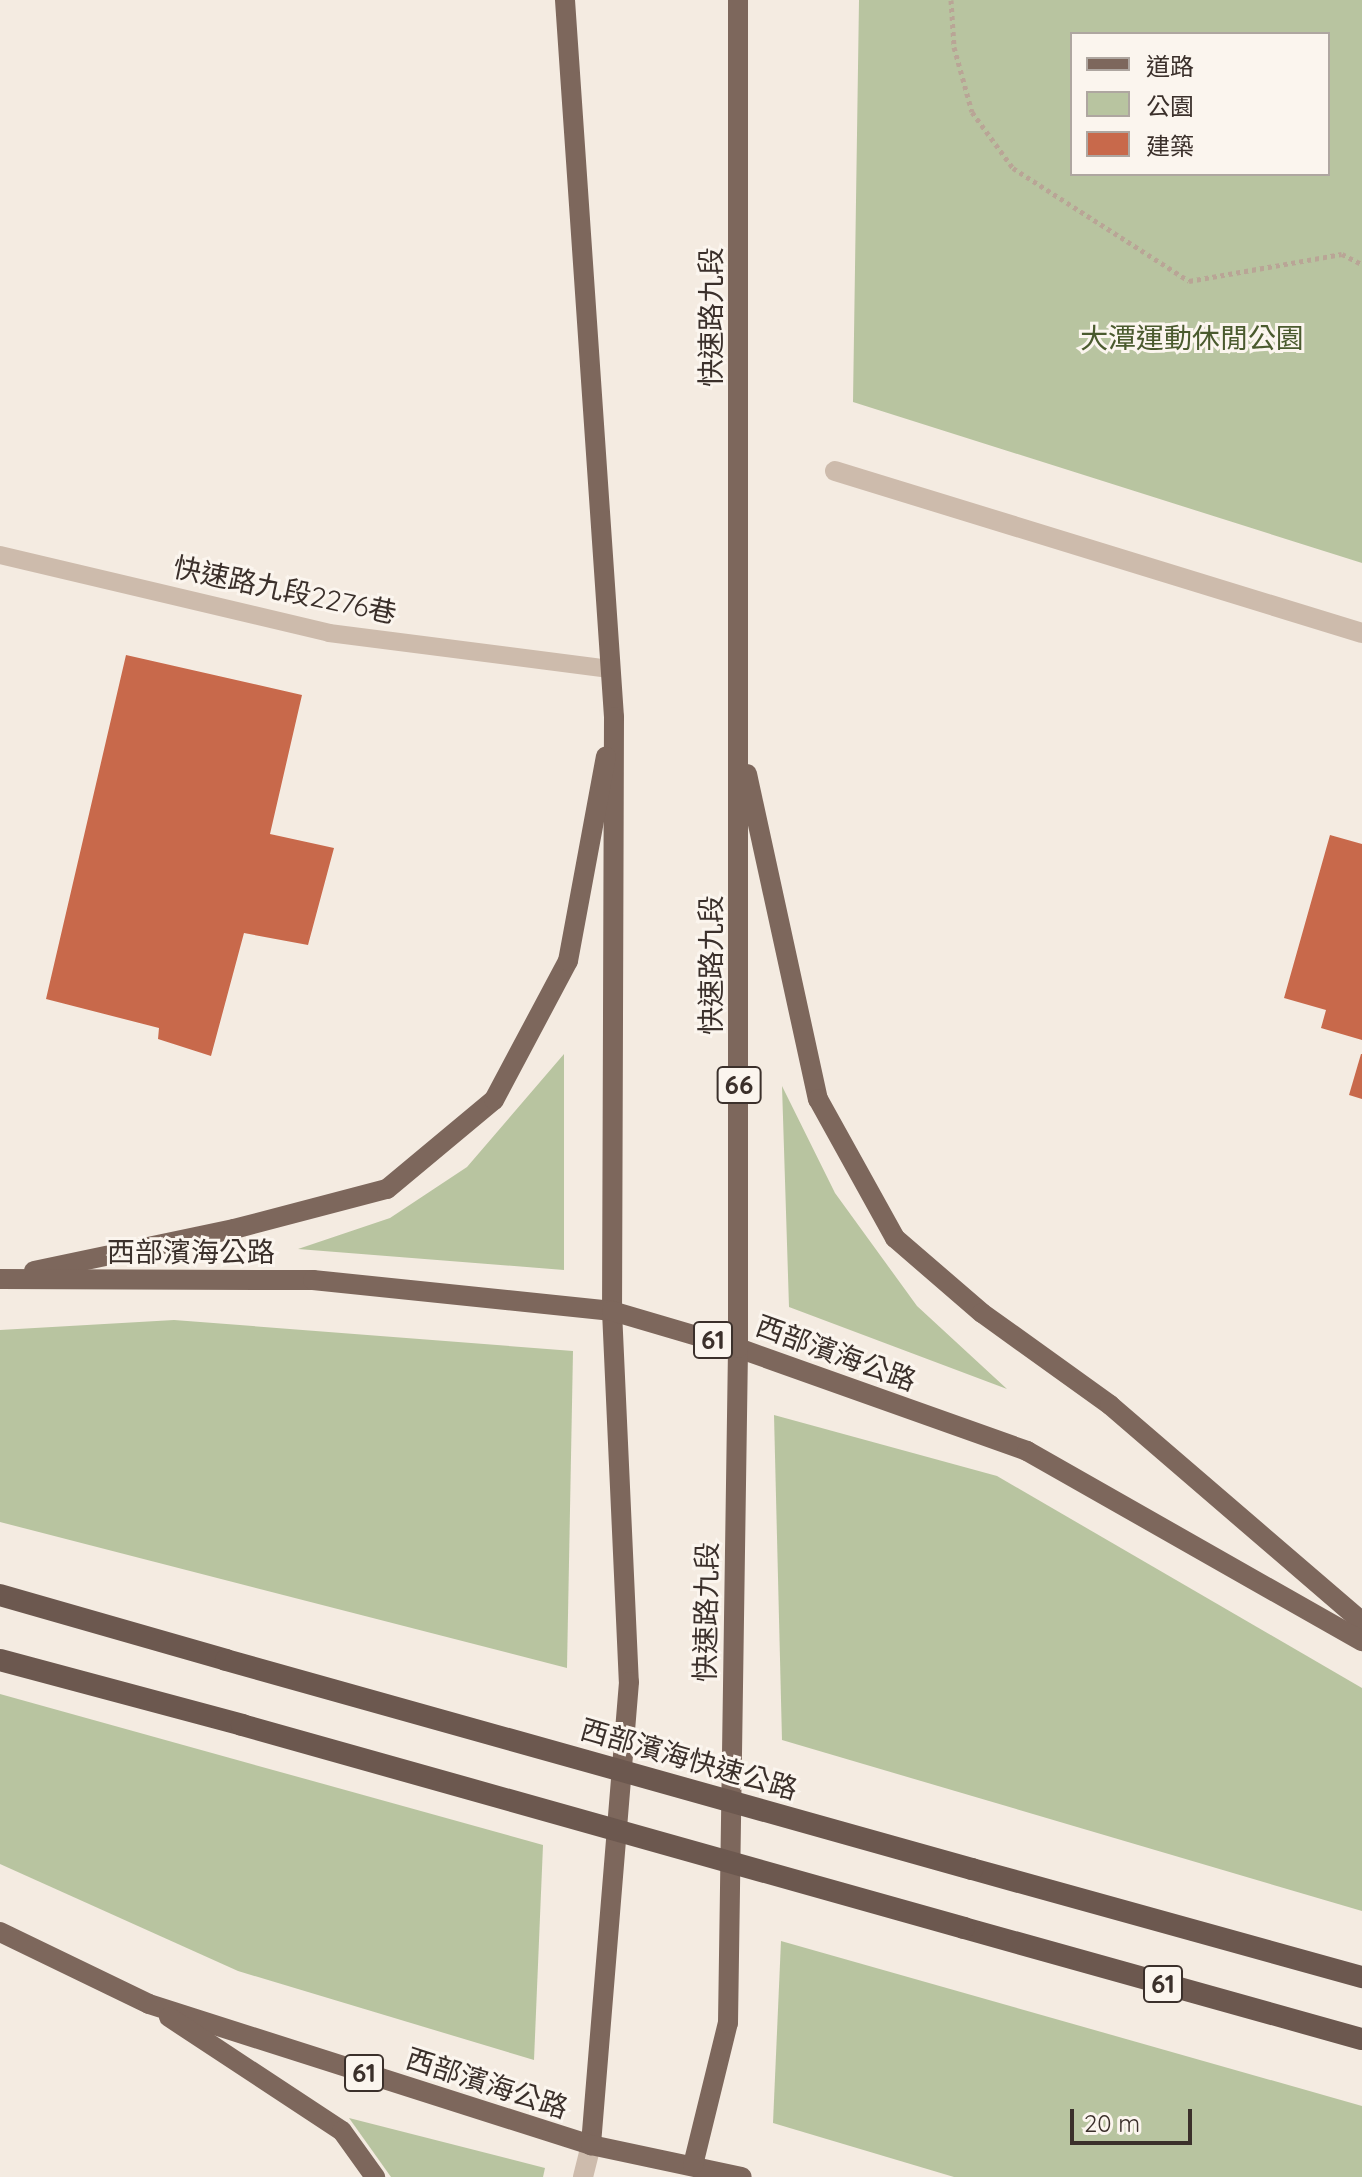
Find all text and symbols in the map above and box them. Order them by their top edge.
legend [1070,32,1330,176]
text: 道路 [1146,51,1194,81]
text: 公園 [1146,91,1194,121]
text: 建築 [1146,131,1194,161]
street label: 快速路九段 [694,247,728,387]
park label: 大潭運動休閒公園 [1080,321,1304,355]
street label: 快速路九段2276巷 [170,550,400,630]
street label: 快速路九段 [694,895,728,1035]
road number: 66 [715,1063,763,1107]
street label: 西部濱海公路 [107,1235,275,1269]
street label: 西部濱海公路 [751,1308,921,1398]
road number: 61 [693,1318,733,1362]
street label: 快速路九段 [688,1542,724,1682]
street label: 西部濱海快速公路 [577,1712,801,1806]
road number: 61 [1143,1962,1183,2006]
street label: 西部濱海公路 [402,2041,572,2125]
road number: 61 [344,2051,384,2095]
scale bar [1074,2093,1196,2143]
text: 20 m [1084,2108,1140,2138]

